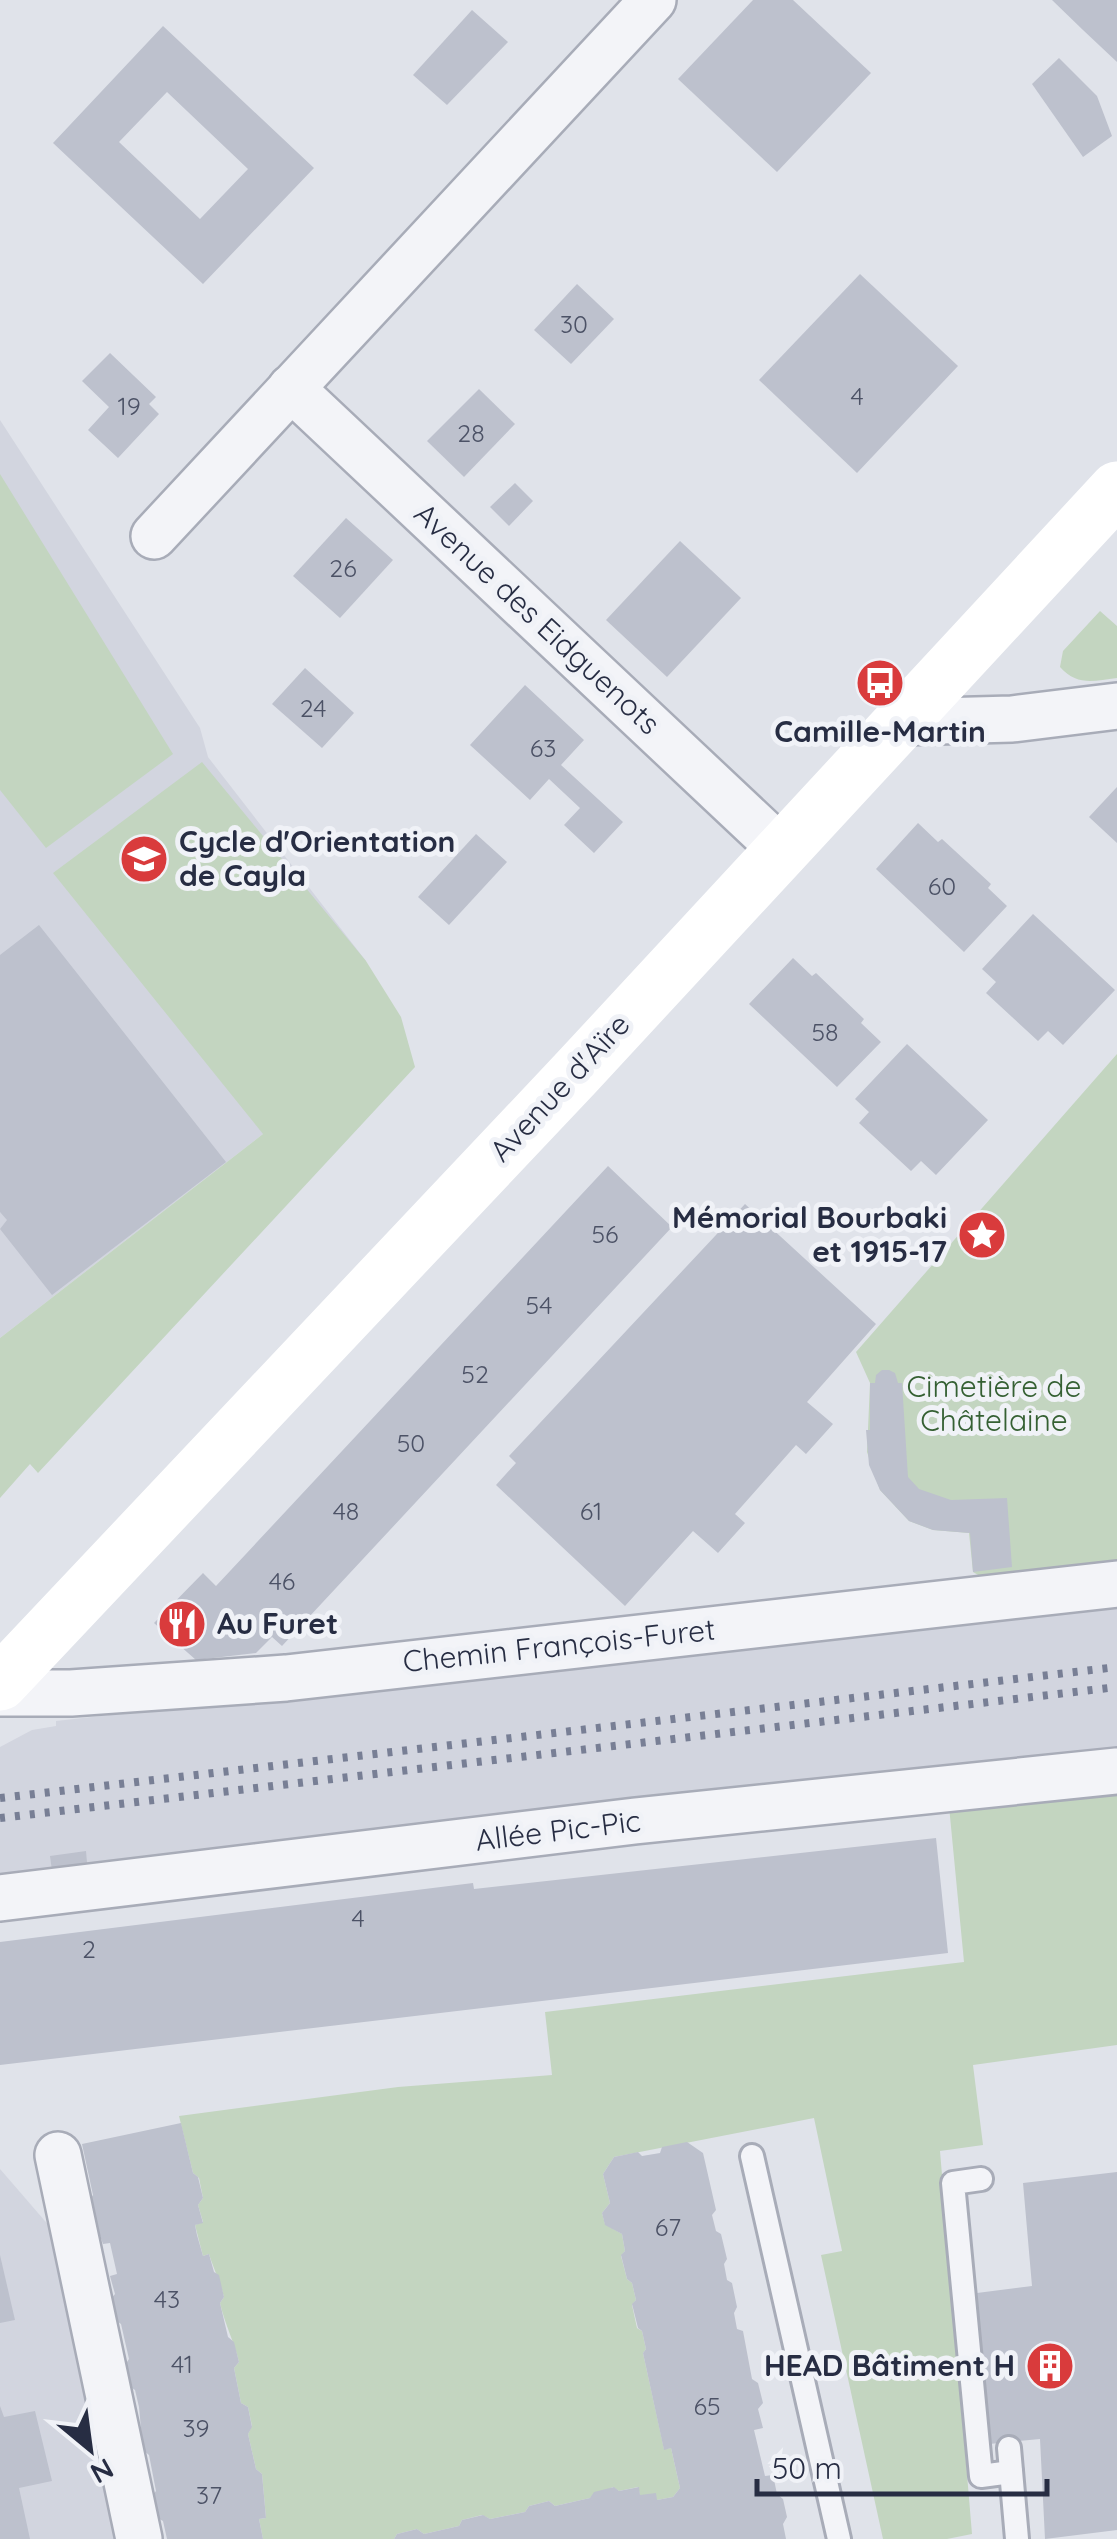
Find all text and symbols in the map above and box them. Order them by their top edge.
house number: 30 [560,308,588,339]
house number: 4 [850,380,864,411]
house number: 19 [117,390,141,421]
house number: 28 [457,417,485,448]
street label: Avenue des Eidguenots [407,494,669,742]
house number: 26 [329,552,357,583]
bus stop icon: Camille-Martin [854,657,906,709]
house number: 24 [300,692,326,723]
place label: Camille-Martin [774,712,986,750]
house number: 63 [530,732,556,763]
place label: Cycle d'Orientation de Cayla [179,822,455,894]
school or university icon: Cycle d'Orientation de Cayla [118,833,170,885]
house number: 60 [928,870,956,901]
street label: Avenue d'Aïre [481,1005,637,1169]
house number: 58 [811,1016,839,1047]
place label: Mémorial Bourbaki et 1915-17 [672,1198,947,1270]
place icon: Mémorial Bourbaki et 1915-17 [956,1209,1008,1261]
house number: 56 [591,1218,619,1249]
house number: 54 [526,1289,552,1320]
house number: 52 [461,1358,489,1389]
park label: Cimetière de Châtelaine [906,1367,1082,1439]
house number: 50 [397,1427,425,1458]
house number: 48 [333,1495,359,1526]
house number: 61 [580,1495,602,1526]
house number: 46 [269,1565,295,1596]
restaurant icon: Au Furet [156,1598,208,1650]
place label: Au Furet [217,1604,338,1642]
street label: Chemin François-Furet [401,1610,717,1680]
street label: Allée Pic-Pic [473,1801,643,1859]
house number: 4 [351,1902,365,1933]
house number: 2 [82,1933,96,1964]
house number: 67 [655,2211,681,2242]
house number: 43 [154,2283,180,2314]
building icon: HEAD Bâtiment H [1024,2340,1076,2392]
place label: HEAD Bâtiment H [764,2346,1015,2384]
house number: 41 [171,2348,193,2379]
house number: 65 [693,2390,721,2421]
north arrow [40,2399,140,2499]
house number: 39 [182,2412,210,2443]
scale bar [757,2434,1047,2496]
text: 50 m [772,2449,842,2487]
text: N [85,2451,120,2492]
house number: 37 [196,2479,222,2510]

